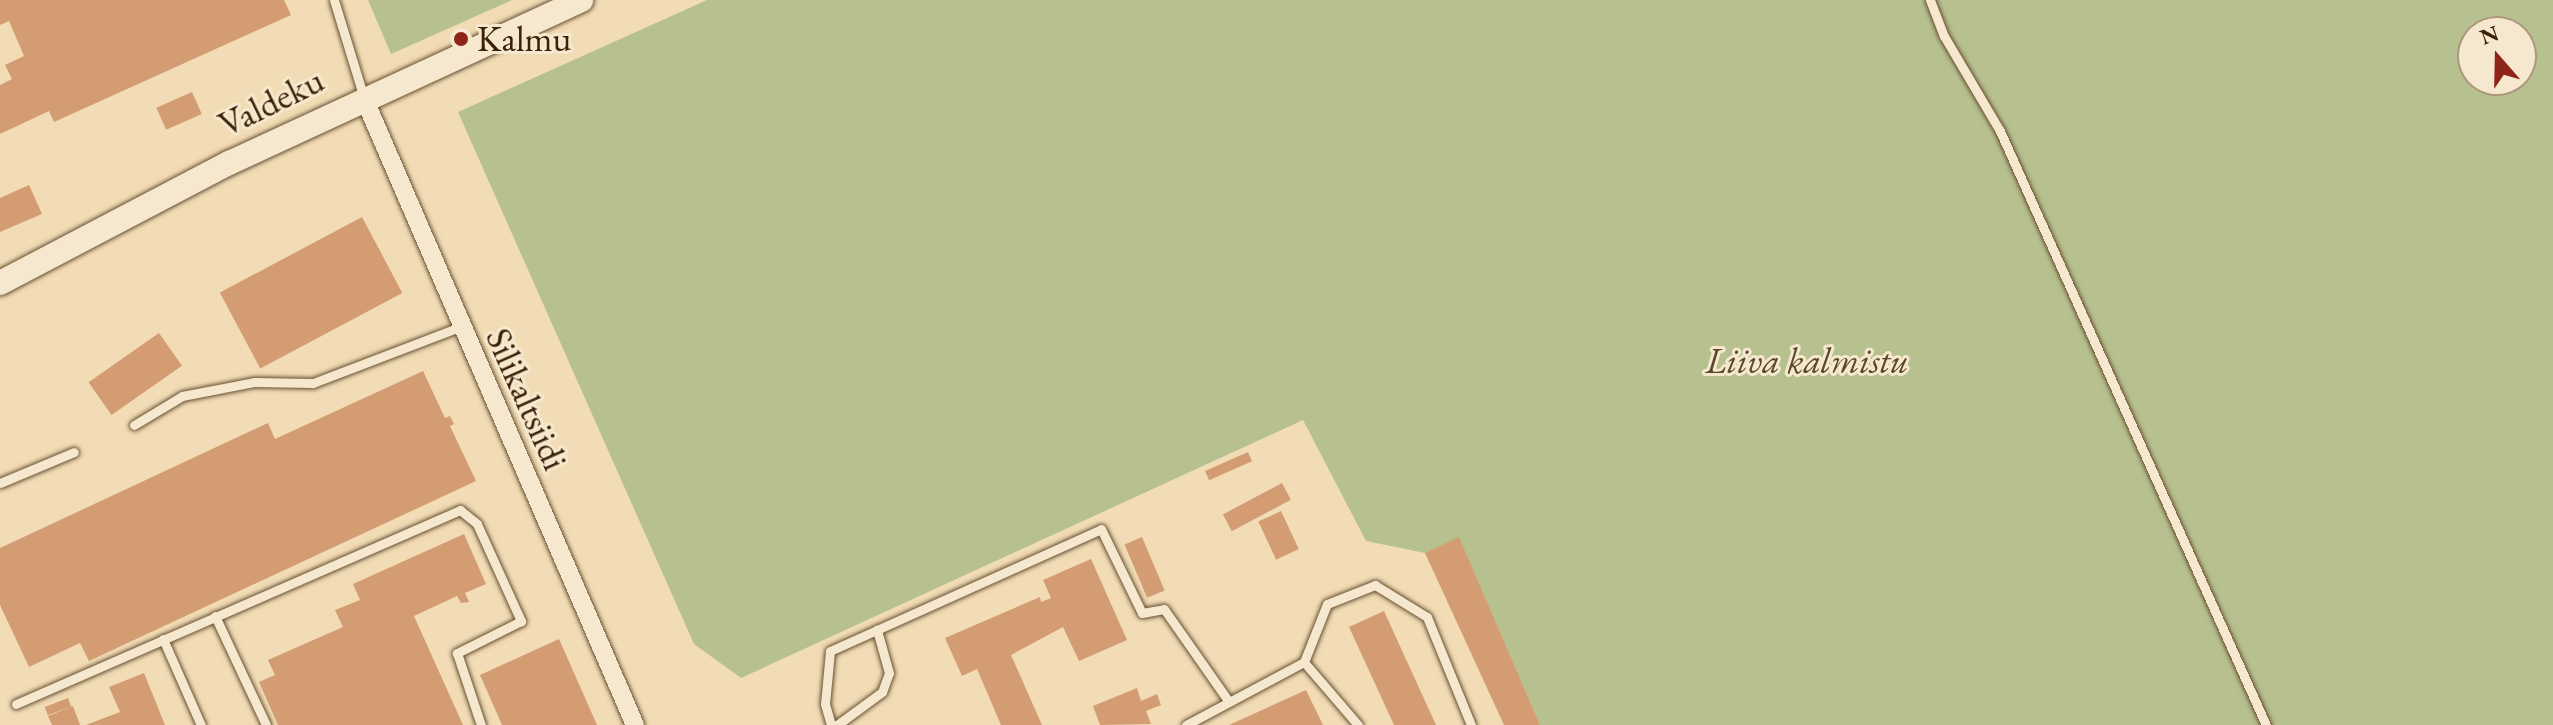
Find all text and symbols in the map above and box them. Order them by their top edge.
north arrow [2457,16,2537,96]
place label: Kalmu [477,17,571,61]
text: N [2476,18,2503,52]
marker: Kalmu [452,30,470,48]
street label: Valdeku [211,58,331,146]
street label: Silikaltsiidi [477,321,577,477]
park label: Liiva kalmistu [1705,339,1909,383]

